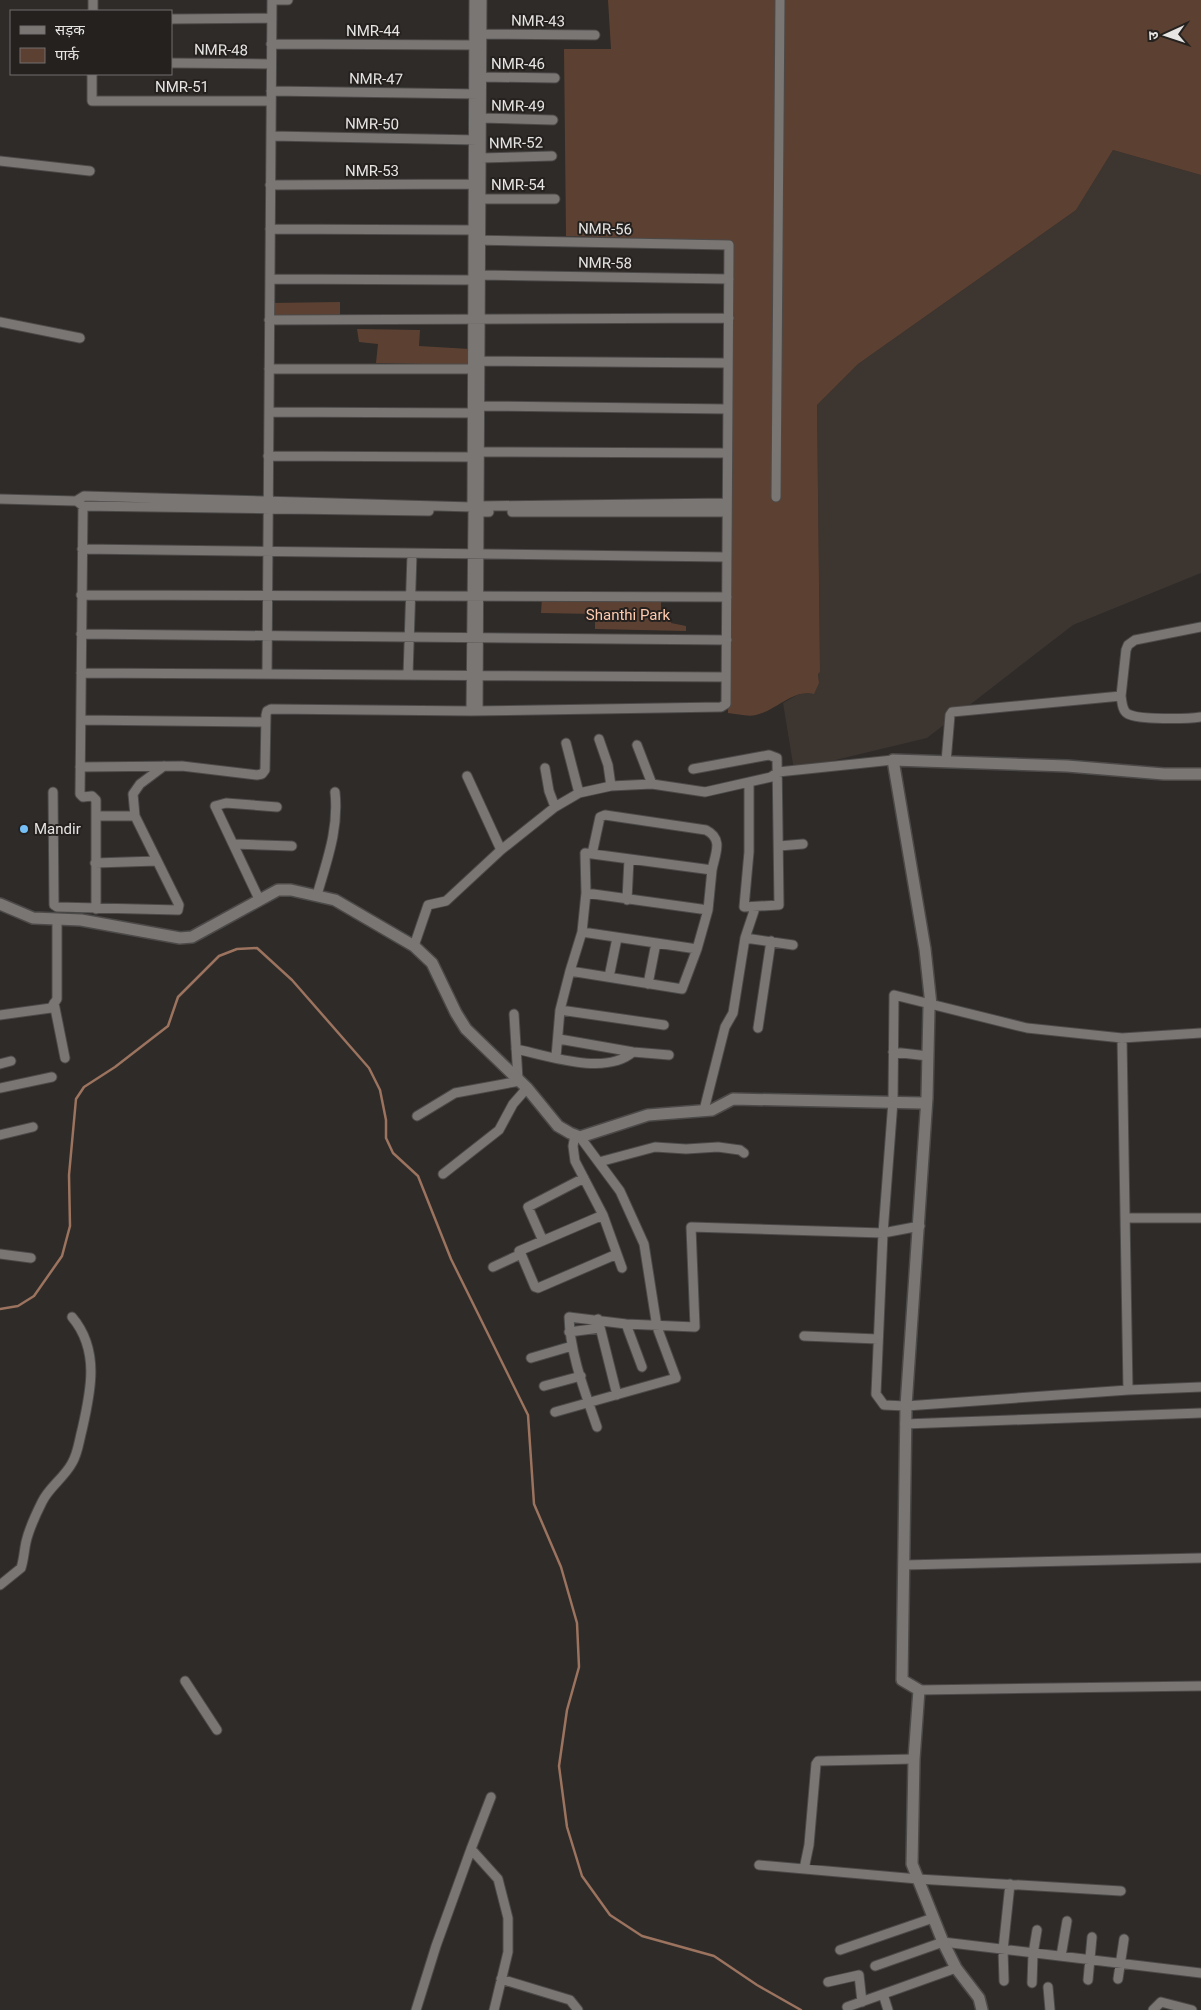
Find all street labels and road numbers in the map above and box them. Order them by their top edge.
street label: NMR-43 [511,12,565,30]
street label: NMR-44 [346,22,401,40]
street label: NMR-48 [194,41,248,59]
street label: NMR-46 [491,55,545,73]
street label: NMR-47 [349,70,403,88]
street label: NMR-51 [155,78,209,96]
street label: NMR-49 [491,97,545,115]
street label: NMR-50 [345,115,399,133]
street label: NMR-52 [489,134,543,152]
street label: NMR-53 [345,162,399,180]
street label: NMR-54 [491,176,546,194]
street label: NMR-56 [578,220,632,238]
street label: NMR-58 [578,254,632,272]

